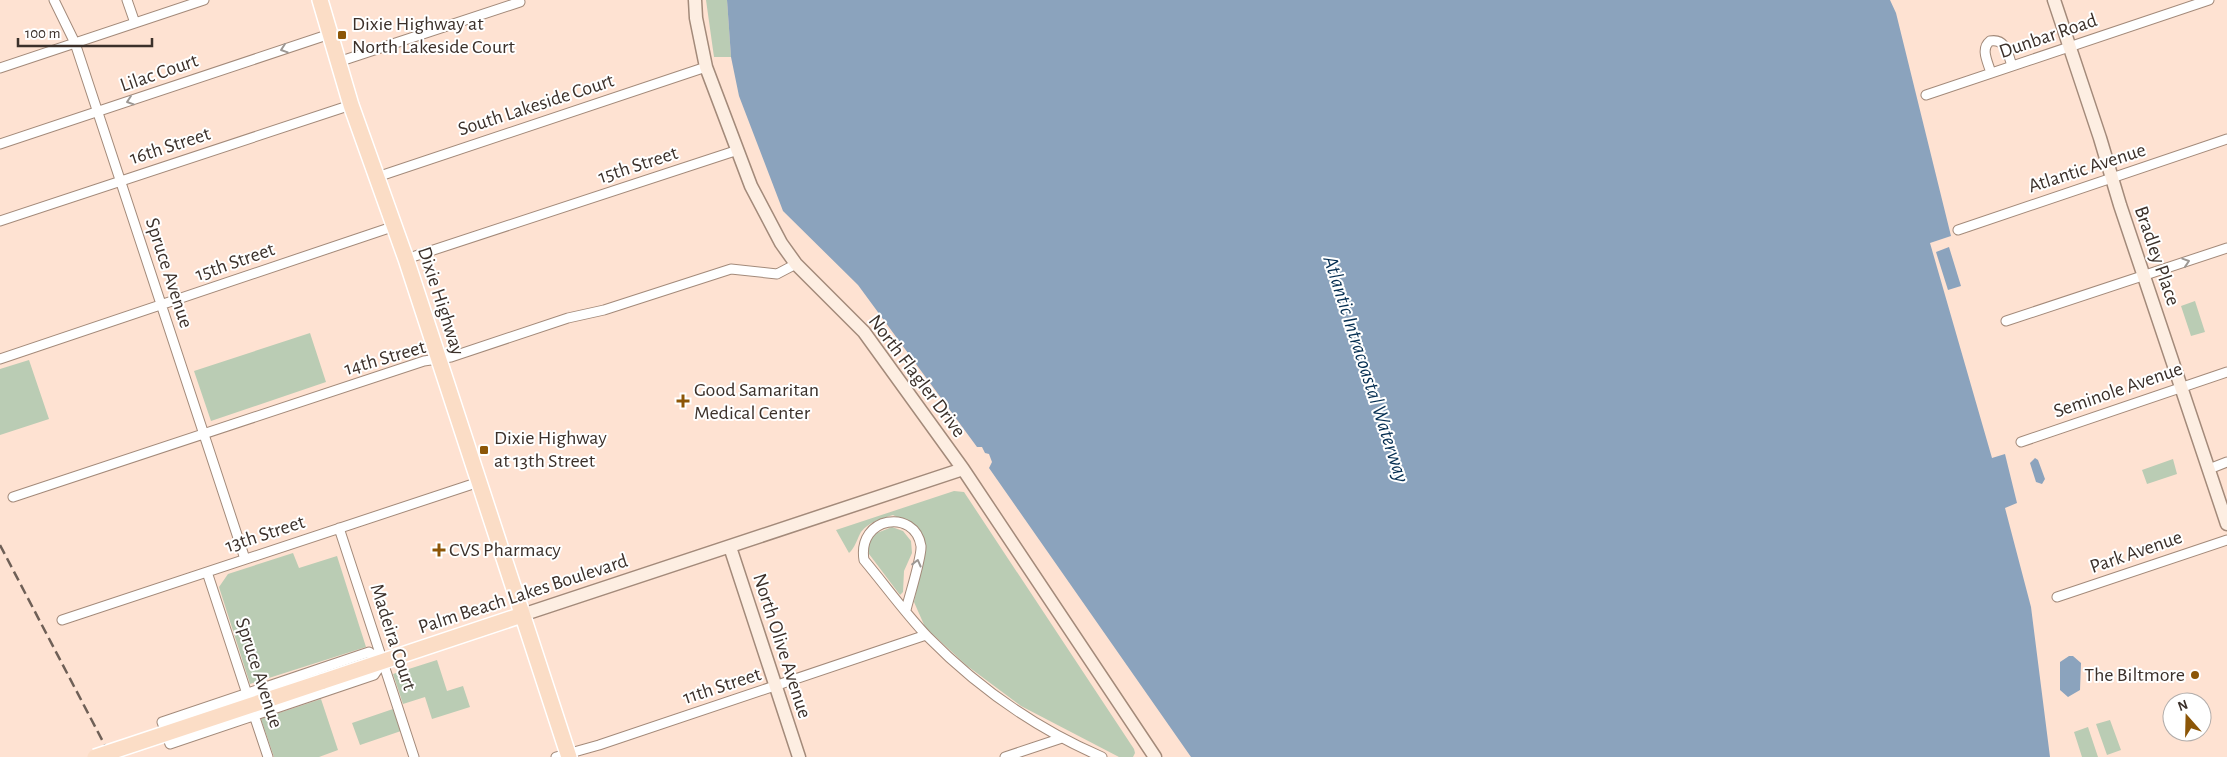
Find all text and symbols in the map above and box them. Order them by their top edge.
street label: Dunbar Road [1996,10,2100,62]
place label: Dixie Highway at North Lakeside Court [352,14,515,57]
scale bar [18,15,151,47]
text: 100 m [25,26,60,41]
marker: Dixie Highway at North Lakeside Court [336,29,348,41]
one-way arrow [280,43,288,53]
street label: Lilac Court [117,50,201,96]
street label: South Lakeside Court [456,70,617,140]
one-way arrow [126,95,134,105]
street label: 16th Street [127,123,213,168]
street label: Atlantic Avenue [2026,140,2148,196]
street label: 15th Street [596,143,681,187]
street label: Bradley Place [2131,204,2183,308]
street label: Spruce Avenue [142,215,196,331]
street label: 15th Street [193,239,278,285]
street label: Dixie Highway [414,244,468,358]
water label: Atlantic Intracoastal Waterway [1319,252,1413,485]
one-way arrow [2181,258,2189,268]
street label: North Flagler Drive [865,311,969,441]
street label: 14th Street [342,337,429,379]
street label: Seminole Avenue [2051,359,2185,421]
place label: Good Samaritan Medical Center [694,380,819,423]
marker: Good Samaritan Medical Center [676,394,690,408]
place label: Dixie Highway at 13th Street [494,428,607,471]
marker: Dixie Highway at 13th Street [478,444,490,456]
street label: 13th Street [223,512,308,556]
street label: Park Avenue [2087,527,2185,577]
place label: CVS Pharmacy [449,540,561,560]
marker: CVS Pharmacy [433,544,445,556]
street label: Palm Beach Lakes Boulevard [416,551,630,637]
one-way arrow [911,558,922,567]
street label: North Olive Avenue [749,571,815,721]
street label: Madeira Court [366,581,420,693]
street label: Spruce Avenue [232,615,286,731]
street label: 11th Street [680,664,764,708]
place label: The Biltmore [2084,665,2185,685]
marker: The Biltmore [2189,669,2201,681]
north arrow [2162,692,2212,742]
text: N [2176,697,2190,714]

